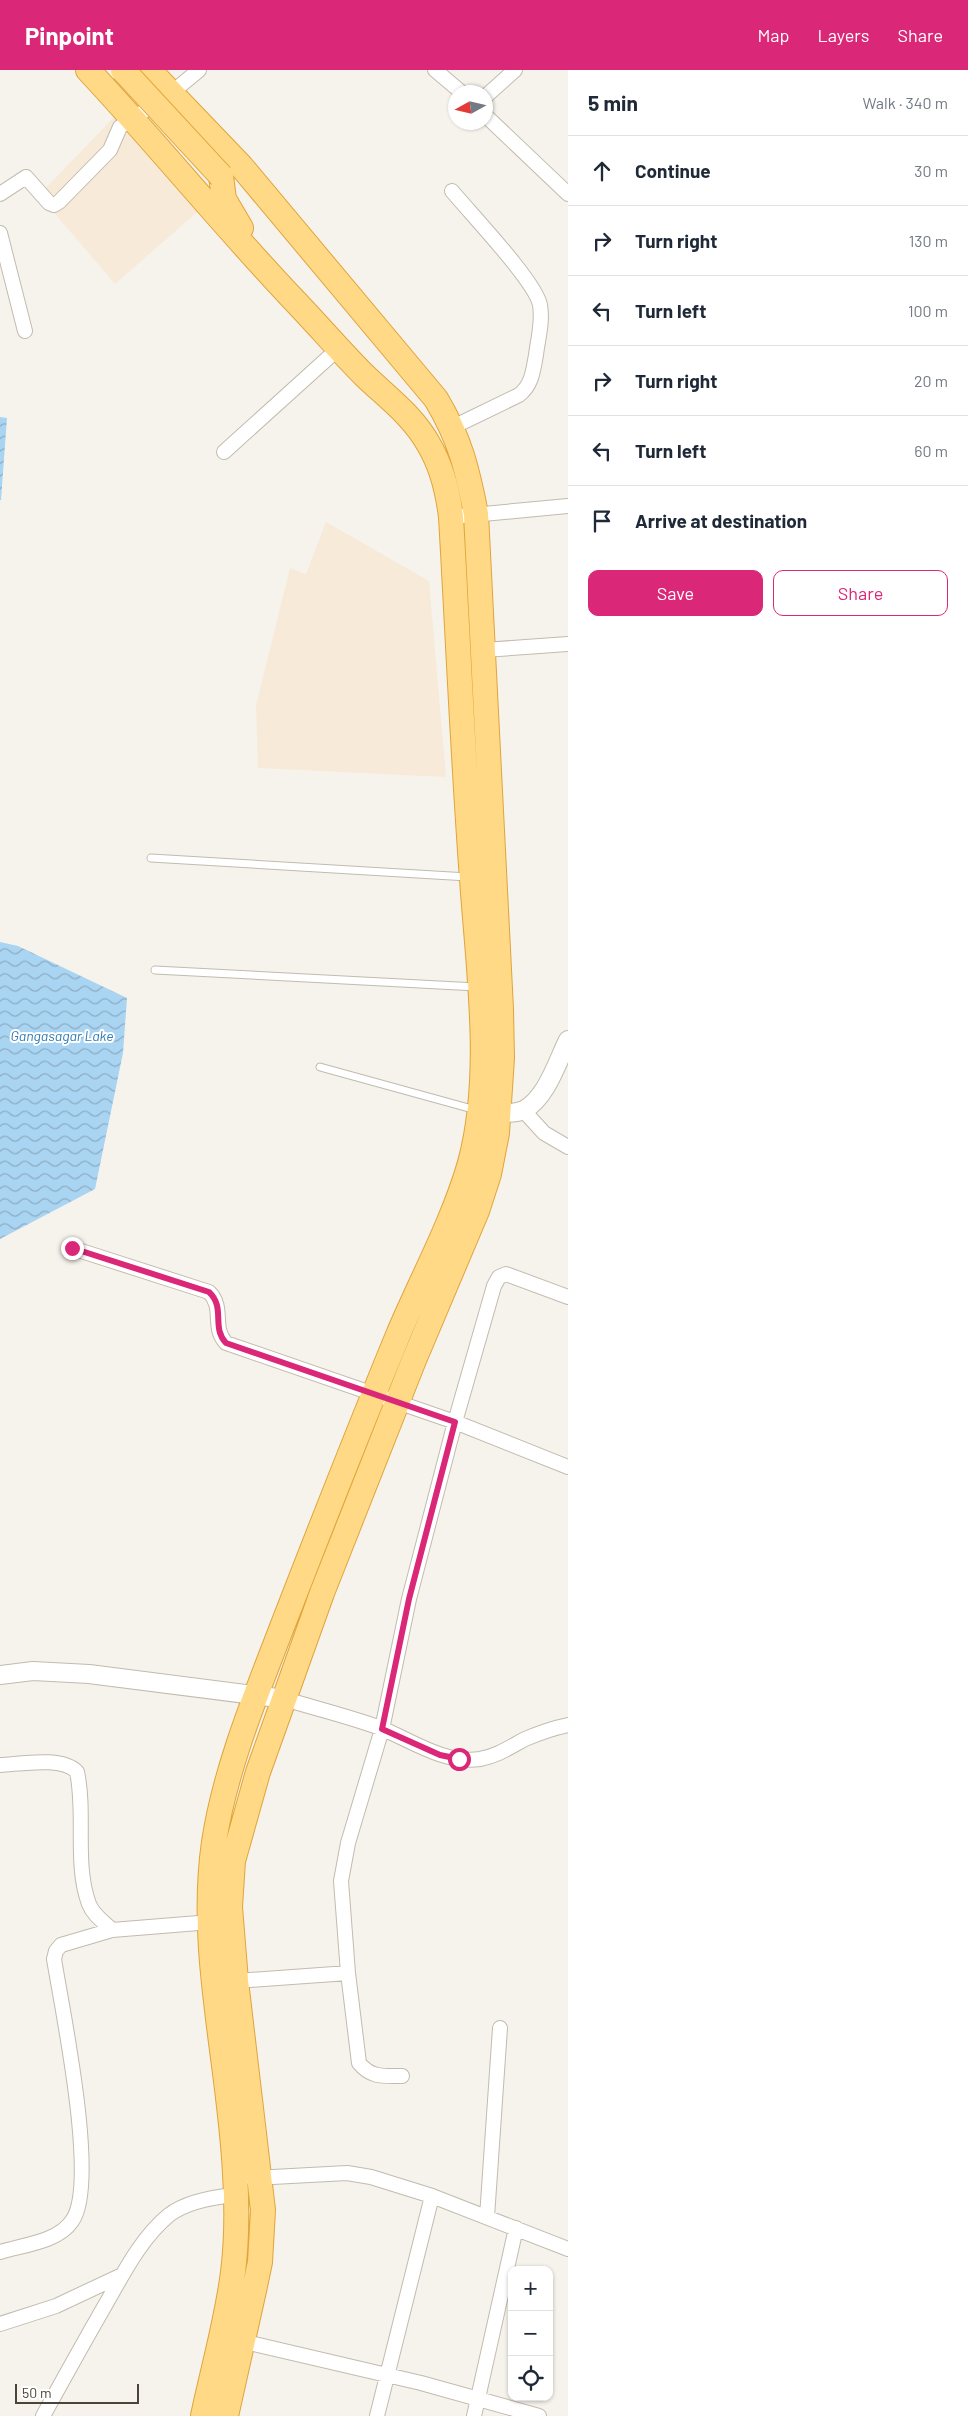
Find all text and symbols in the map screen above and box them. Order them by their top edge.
text: Pinpoint [25,21,114,50]
text: Map [757,24,789,46]
text: Layers [817,24,870,46]
text: Share [898,24,943,46]
north arrow [448,85,493,130]
text: 5 min [588,90,638,115]
text: Walk · 340 m [863,93,948,112]
icon: ahead [588,157,616,185]
text: Continue [635,159,711,182]
text: 30 m [914,161,948,180]
icon: right [588,227,616,255]
text: Turn right [635,229,717,252]
text: 130 m [909,231,948,250]
icon: left [588,297,616,325]
text: Turn left [635,299,706,322]
text: 100 m [908,301,948,320]
icon: right [588,367,616,395]
text: Turn right [635,369,717,392]
text: 20 m [914,371,948,390]
icon: left [588,437,616,465]
text: Turn left [635,439,706,462]
text: 60 m [914,441,948,460]
icon: arrive [588,507,616,535]
text: Arrive at destination [635,509,807,532]
button: Save [588,570,763,616]
button: Share [773,570,948,616]
water label: Gangasagar Lake [11,1027,113,1044]
route end [61,1237,84,1260]
route start [448,1748,471,1771]
map controls [508,2266,553,2401]
button: + [508,2266,553,2311]
button: − [508,2311,553,2356]
button: locate [508,2356,553,2401]
scale bar [15,2381,139,2404]
text: 50 m [22,2384,51,2401]

